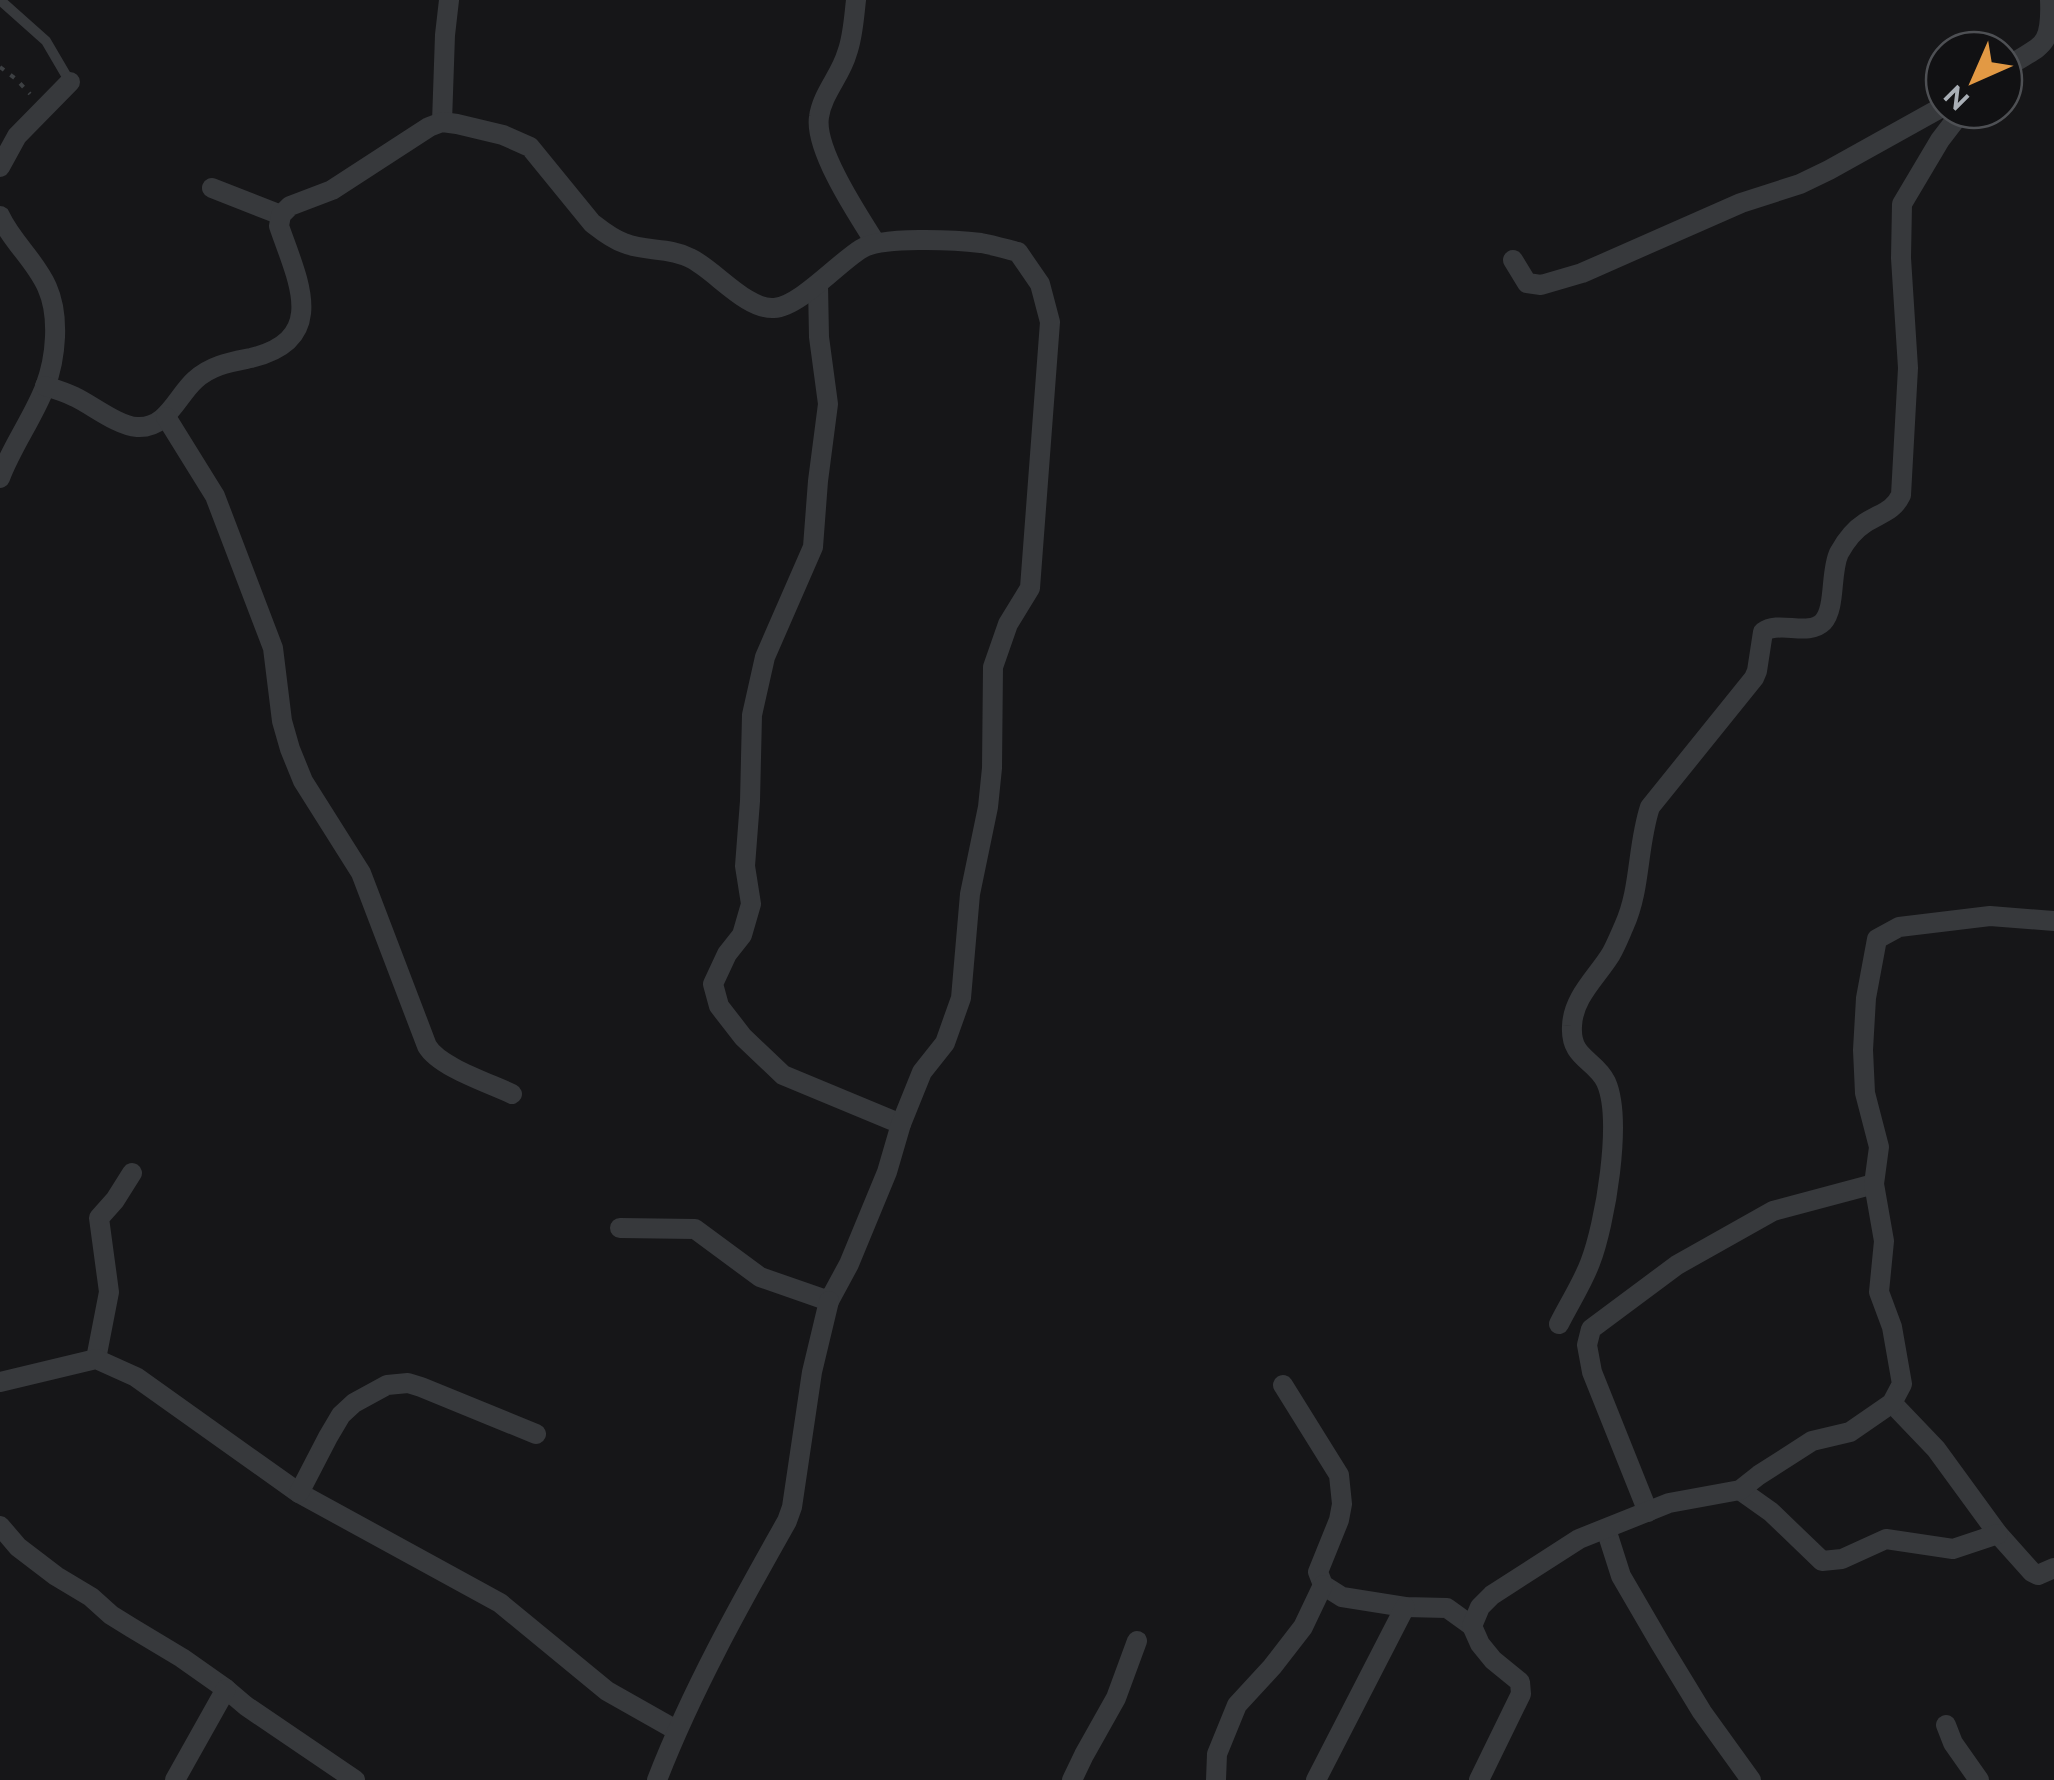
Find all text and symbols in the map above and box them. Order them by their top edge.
north arrow [1924,30,2024,130]
text: N [1937,78,1976,117]

